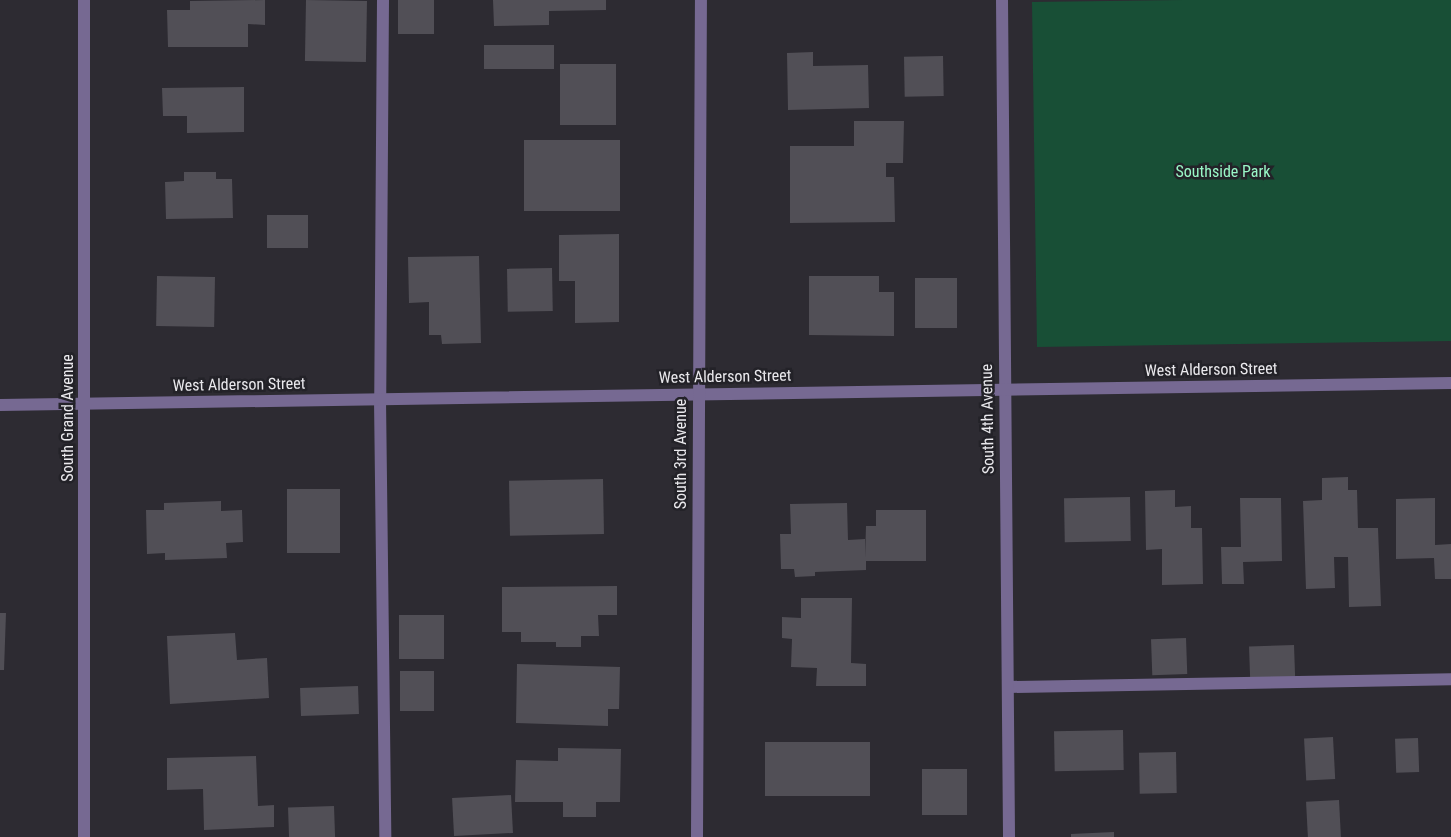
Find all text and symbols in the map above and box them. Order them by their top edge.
park label: Southside Park [1175,162,1271,182]
street label: South Grand Avenue [58,354,78,482]
street label: West Alderson Street [1145,359,1277,381]
street label: South 4th Avenue [977,364,999,474]
street label: West Alderson Street [659,366,791,388]
street label: West Alderson Street [173,374,305,396]
street label: South 3rd Avenue [671,399,691,509]

